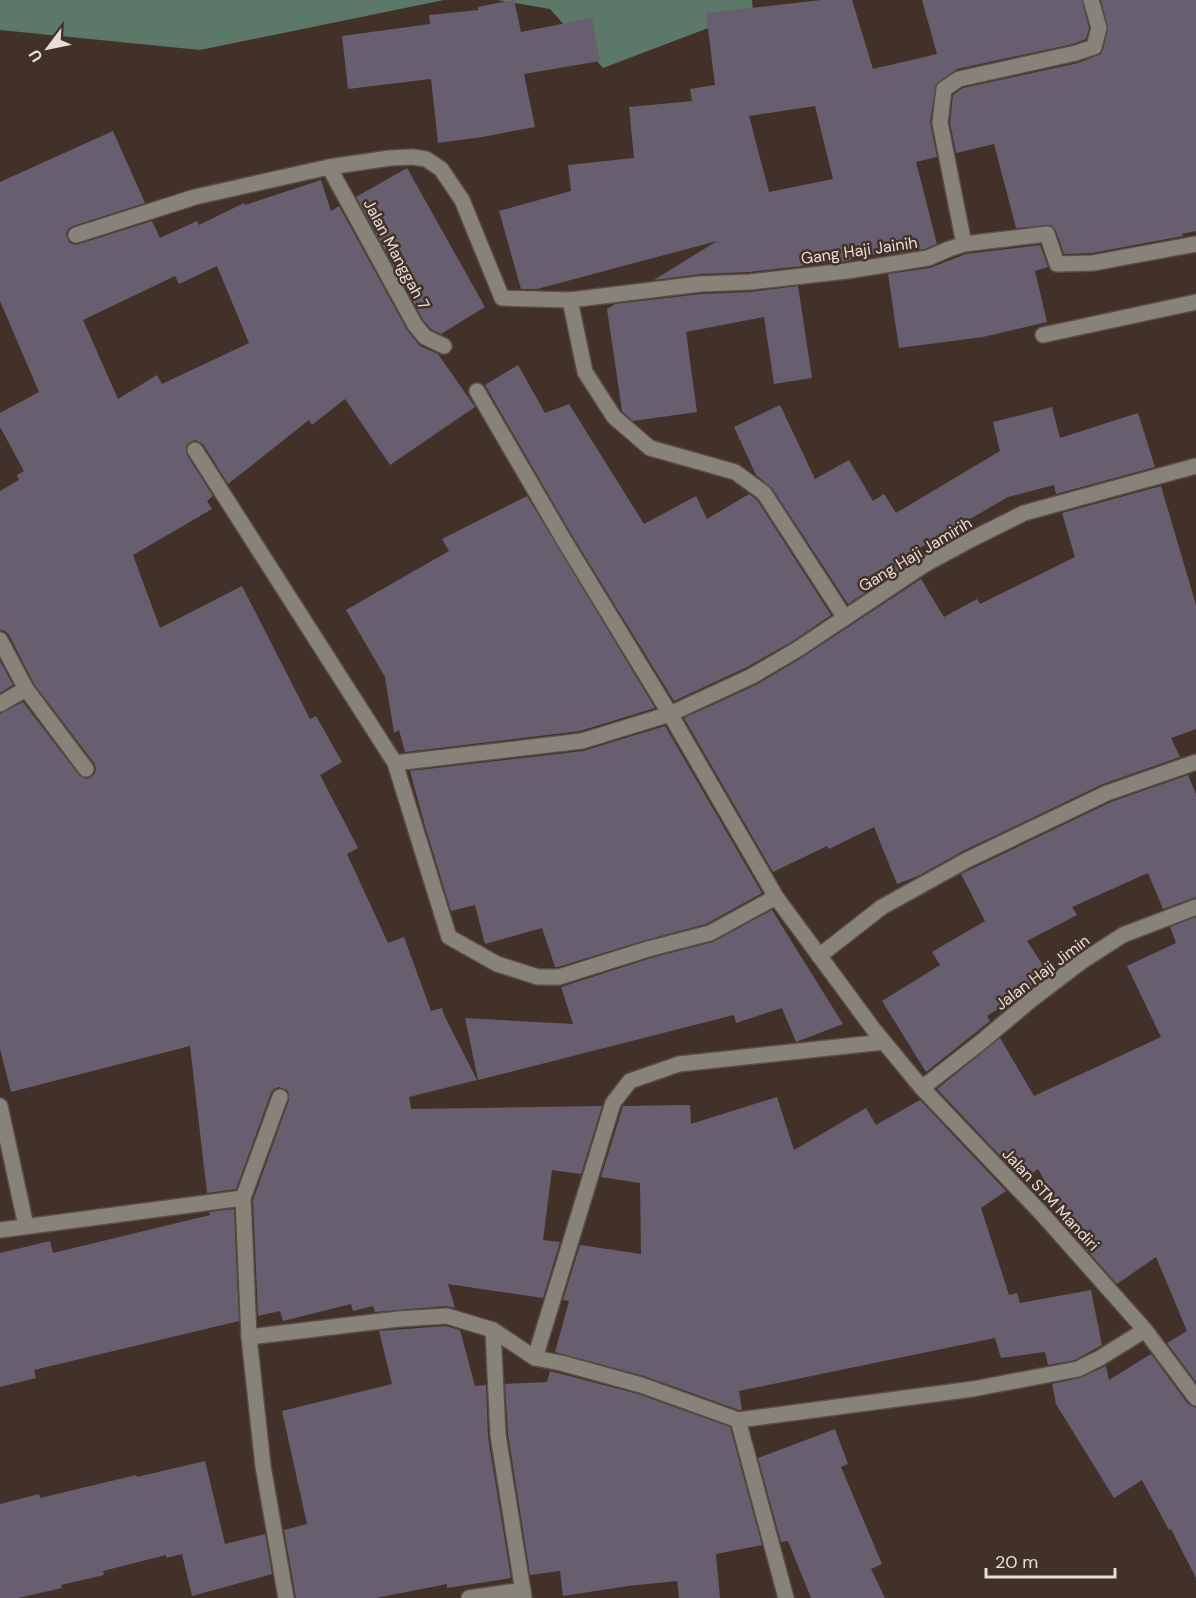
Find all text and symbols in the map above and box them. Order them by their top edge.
north arrow [18,18,78,78]
text: U [24,45,48,66]
street label: Jalan Manggah 7 [359,195,435,313]
street label: Gang Haji Jainih [799,232,919,269]
street label: Gang Haji Jamirih [855,512,976,597]
street label: Jalan Haji Jimin [991,930,1094,1015]
street label: Jalan STM Mandiri [998,1144,1104,1255]
scale bar [986,1541,1115,1579]
text: 20 m [995,1550,1038,1574]

